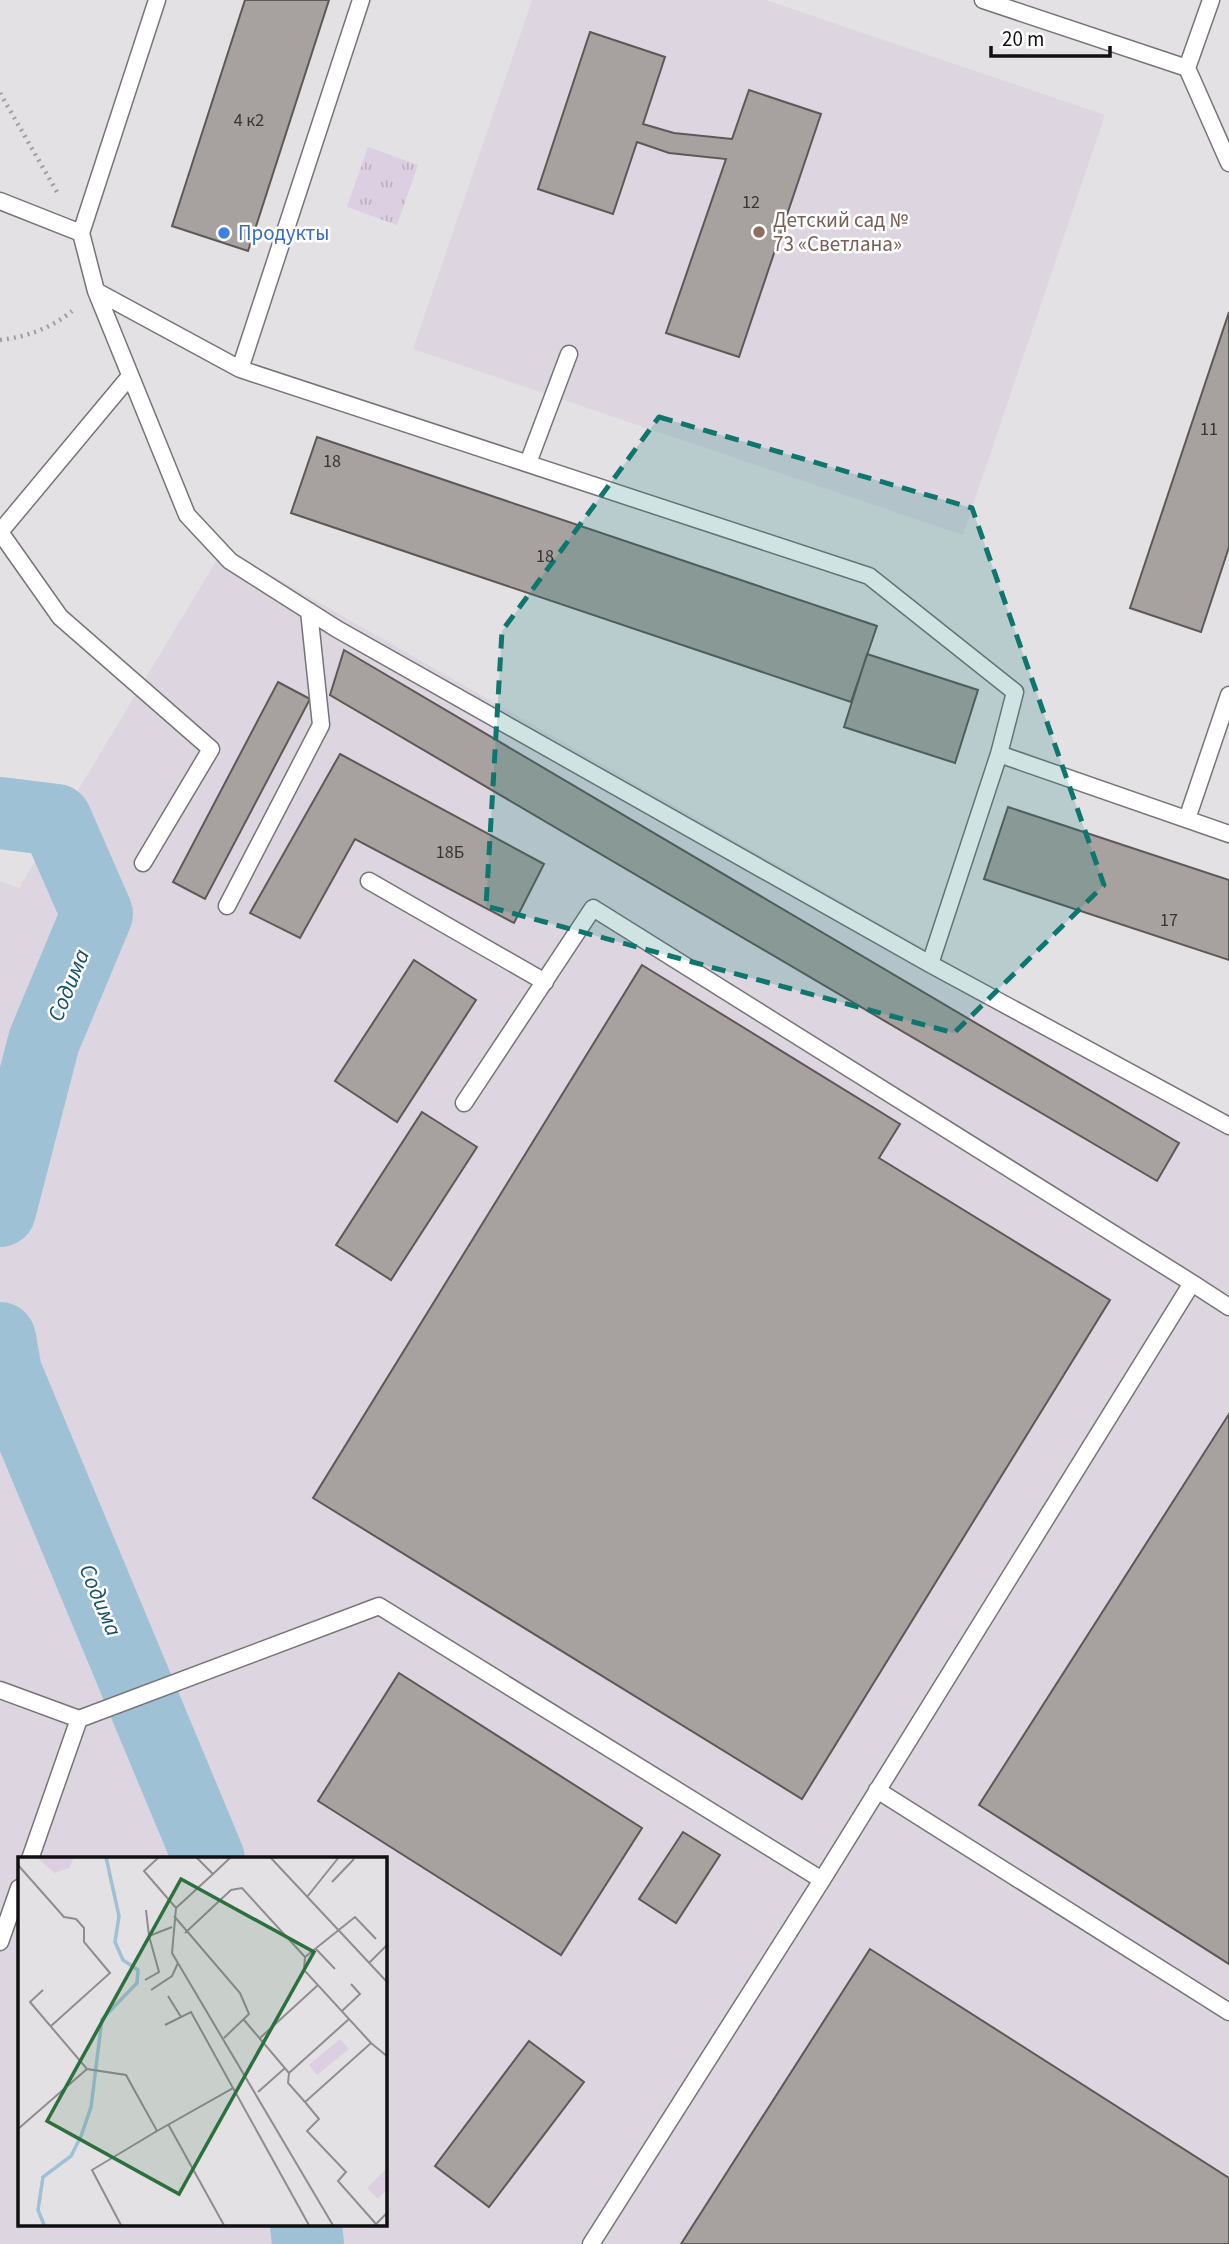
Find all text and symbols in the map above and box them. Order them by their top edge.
scale bar [991,14,1110,58]
text: 20 m [1002,24,1044,54]
house number: 4 к2 [234,108,264,133]
house number: 12 [742,190,760,215]
place label: Детский сад № 73 «Светлана» [773,205,908,259]
place label: Продукты [238,218,329,248]
marker: Детский сад № 73 «Светлана» [751,224,767,240]
marker: Продукты [216,225,232,241]
house number: 11 [1200,417,1218,442]
house number: 18 [323,449,341,474]
house number: 18 [536,544,554,569]
house number: 18Б [436,840,464,865]
house number: 17 [1160,908,1178,933]
water label: Содима [39,944,98,1026]
water label: Содима [71,1559,130,1641]
inset map [18,1857,387,2226]

